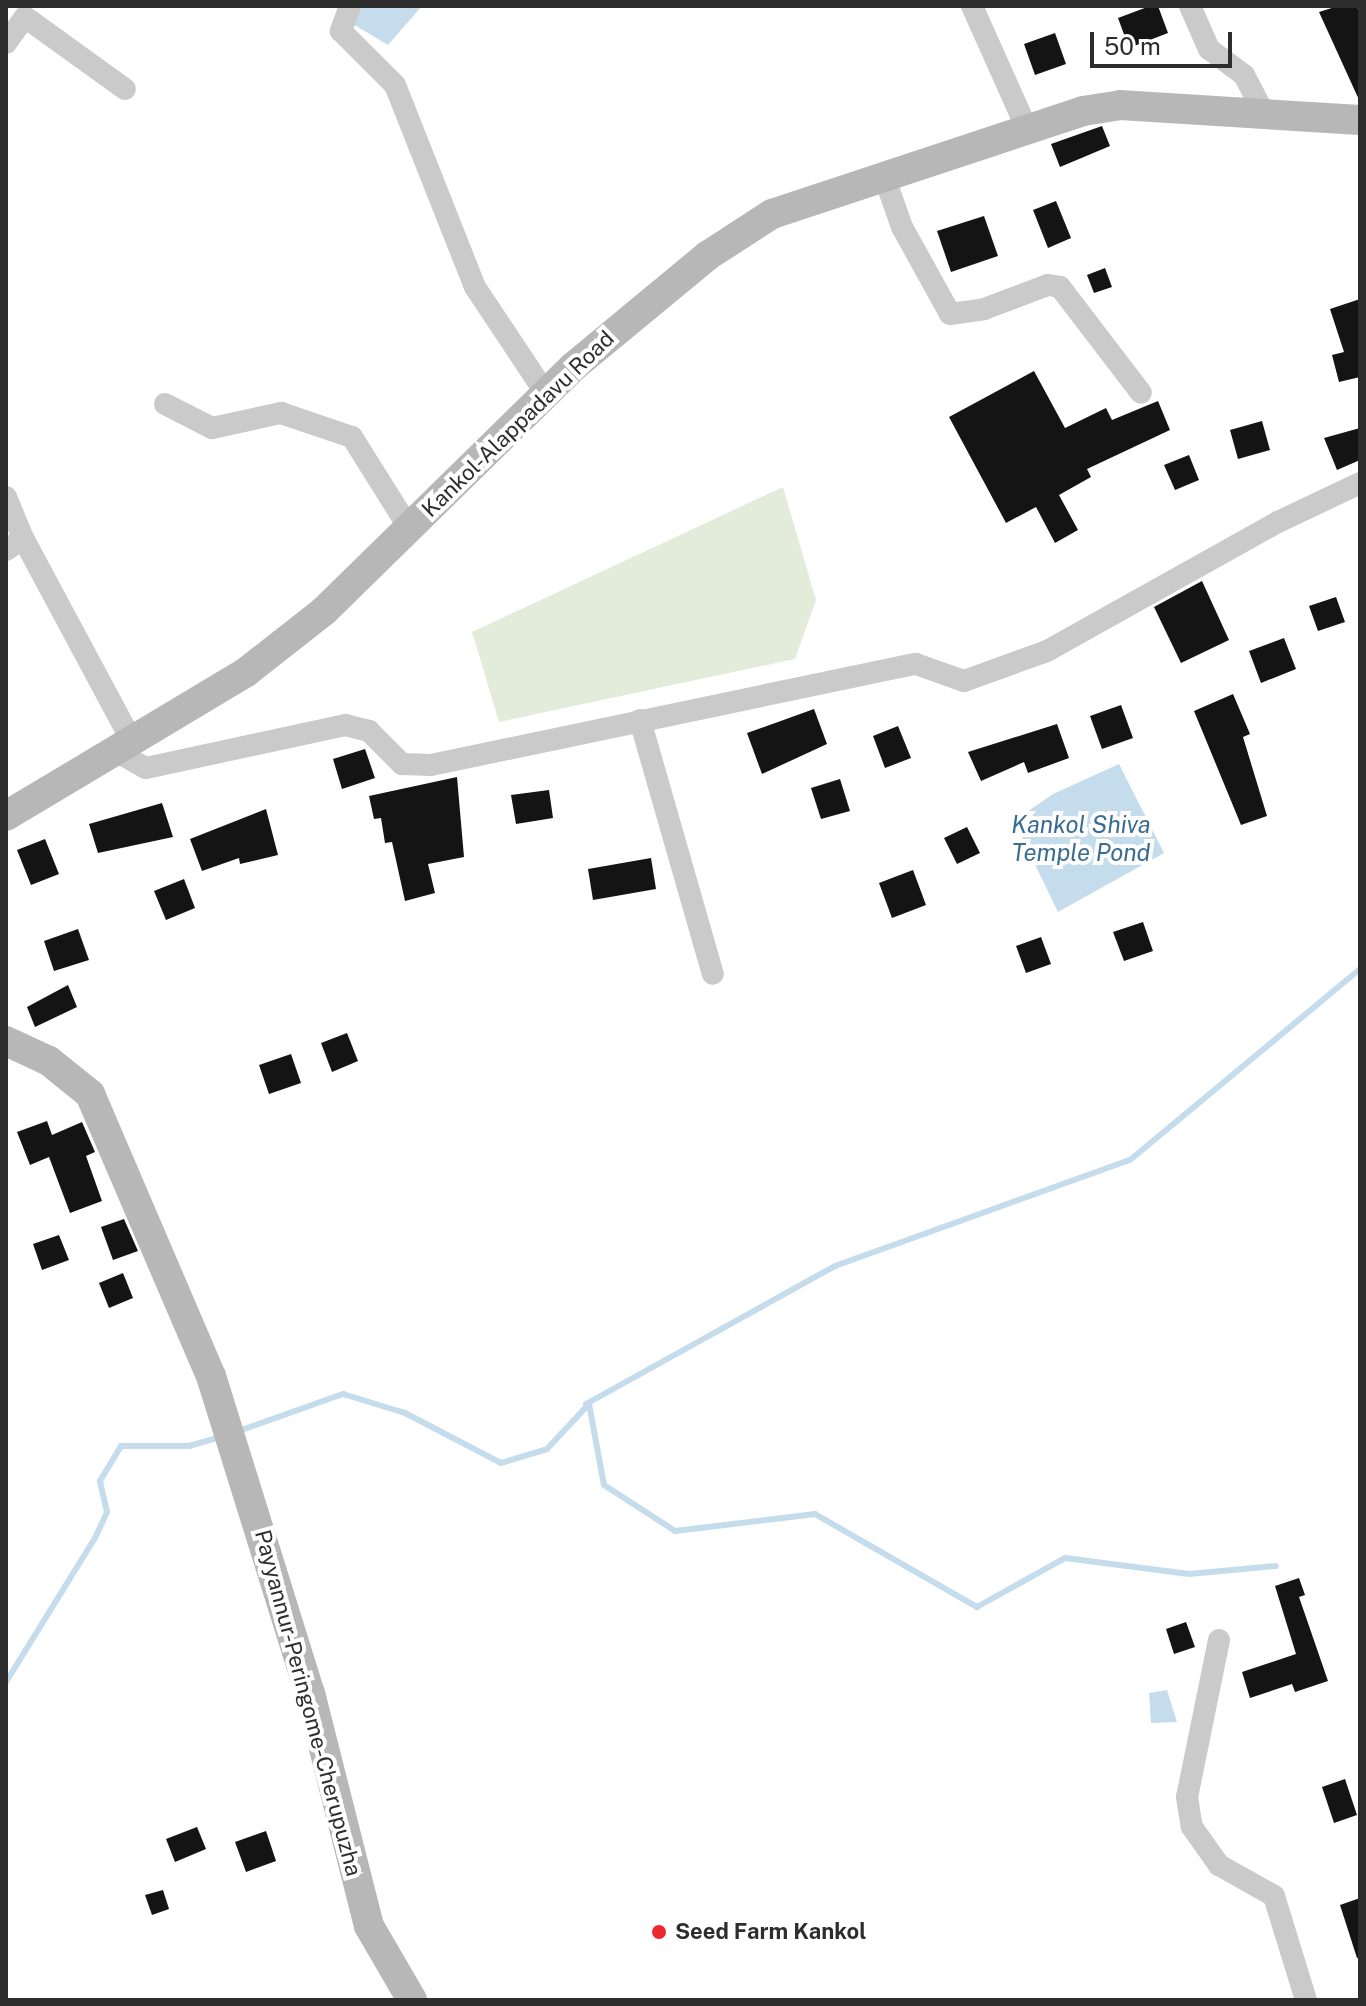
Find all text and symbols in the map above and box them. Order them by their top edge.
scale bar [1094,16,1236,66]
text: 50 m [1104,32,1161,60]
street label: Kankol-Alappadavu Road [416,325,620,523]
water label: Kankol Shiva Temple Pond [1011,811,1151,867]
street label: Payyannur-Peringome-Cherupuzha [249,1527,367,1879]
place label: Seed Farm Kankol [675,1919,866,1945]
marker: Seed Farm Kankol [650,1923,668,1941]

